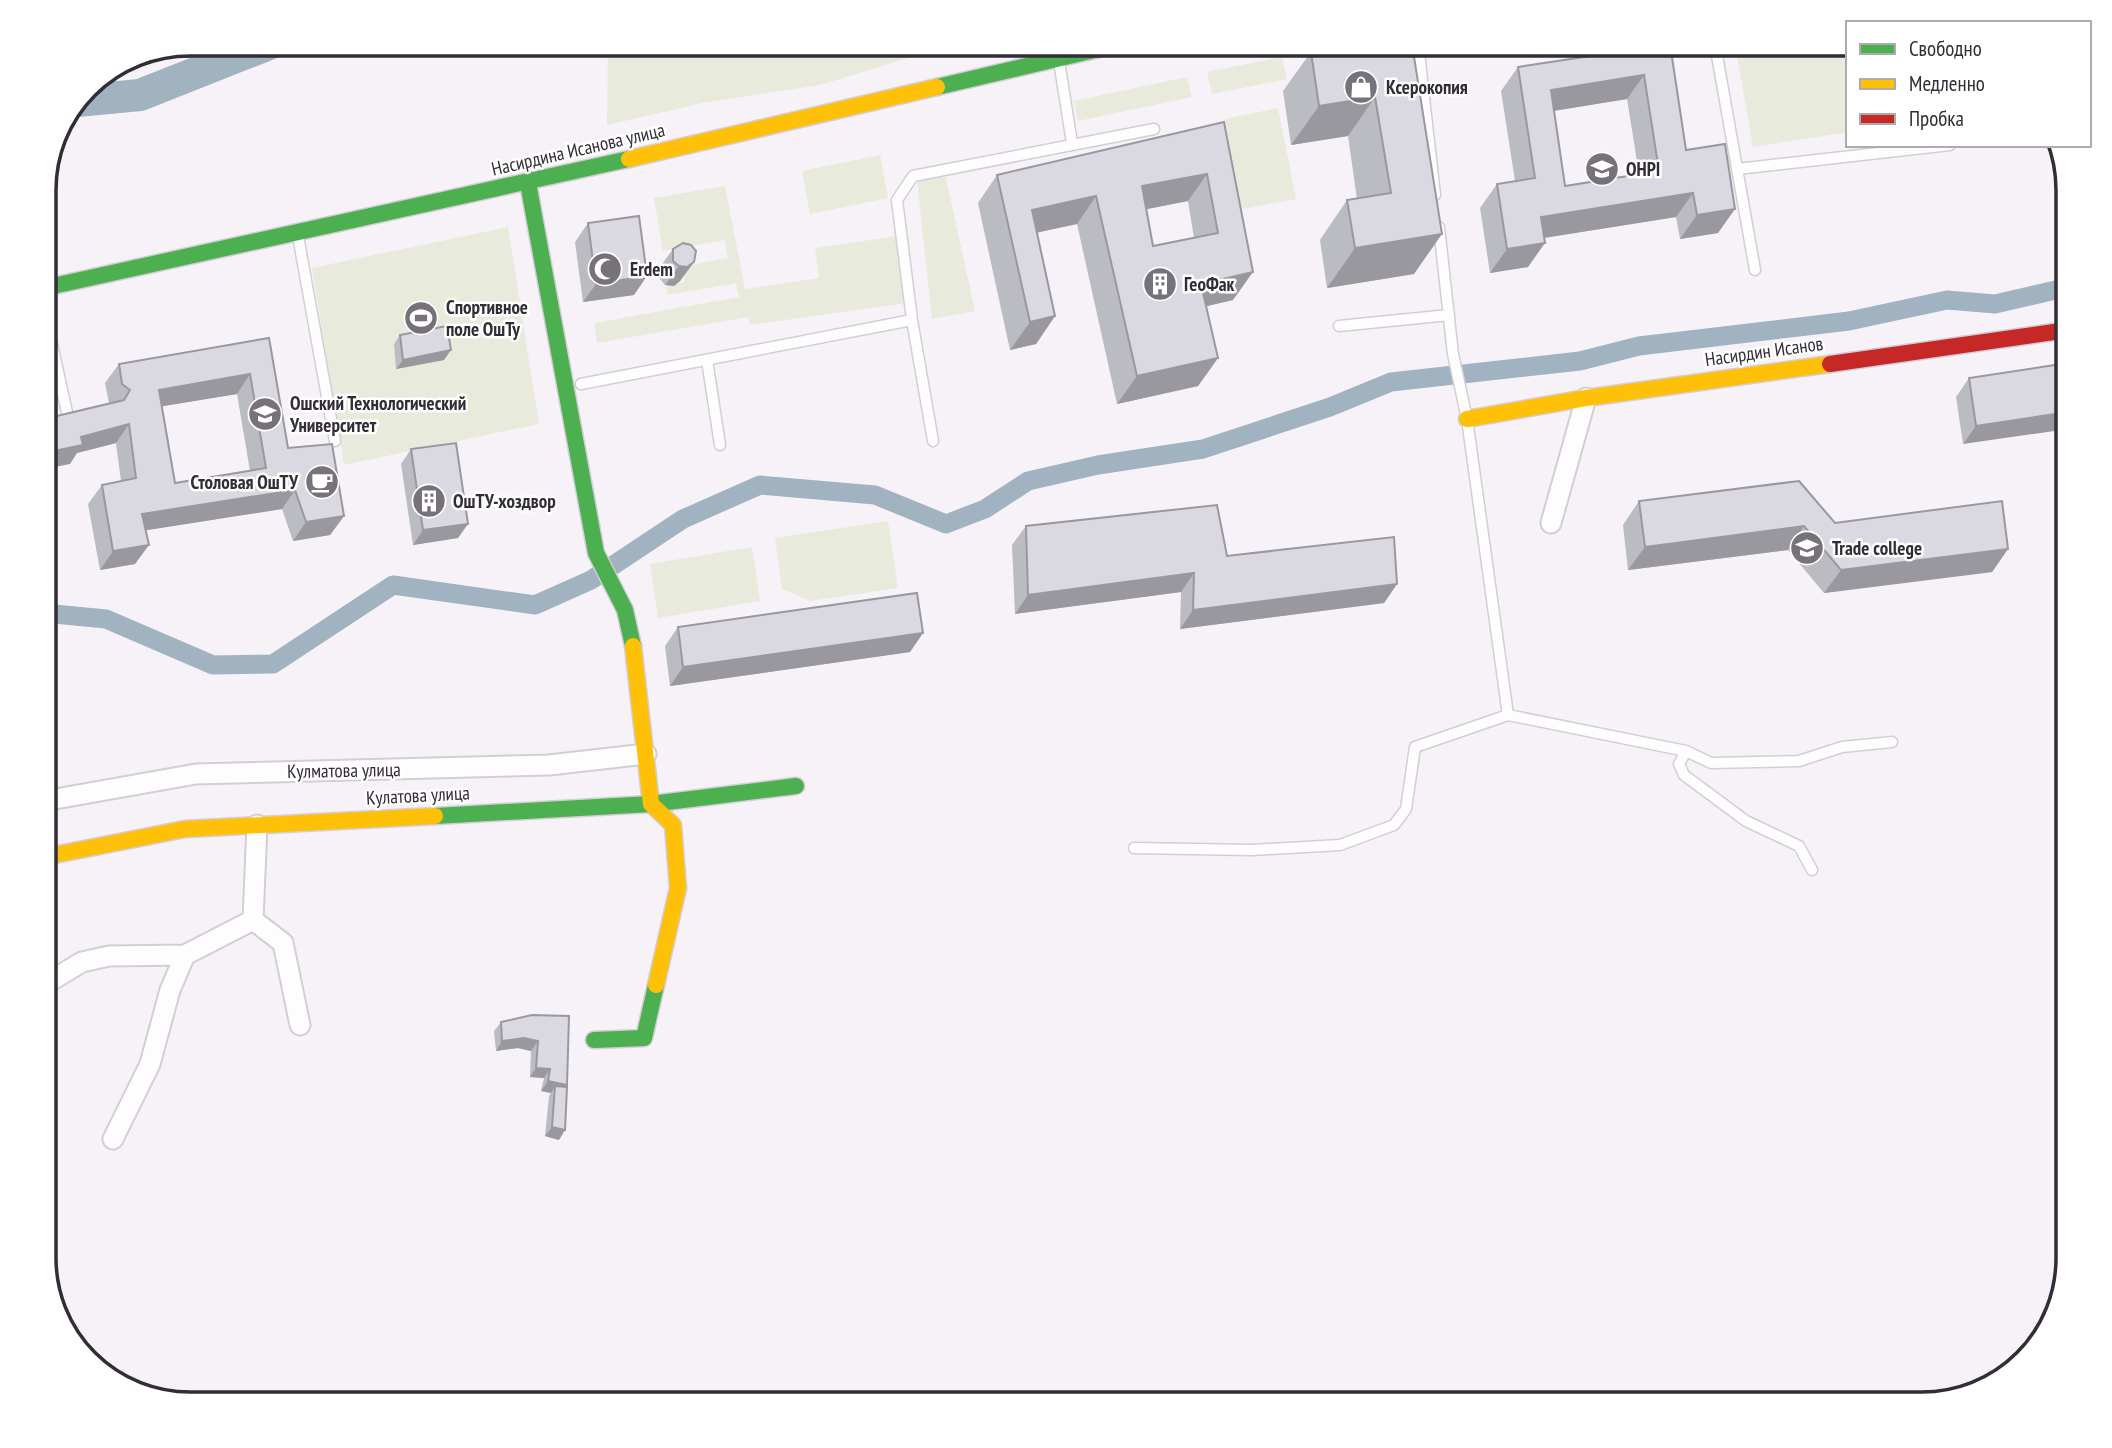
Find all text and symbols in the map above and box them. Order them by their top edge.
legend [1846,21,2091,147]
text: Свободно [1909,35,1982,62]
shop icon: Ксерокопия [1342,68,1380,106]
text: Медленно [1909,70,1985,97]
place label: Ксерокопия [1386,75,1468,99]
text: Пробка [1909,105,1964,132]
street label: Насирдина Исанова улица [489,117,667,181]
school or university icon: OHPI [1583,150,1621,188]
place label: OHPI [1626,157,1660,181]
mosque icon: Erdem [586,250,624,288]
place label: Erdem [630,257,673,281]
building icon: ГеоФак [1141,265,1179,303]
place label: ГеоФак [1184,272,1235,296]
place label: Спортивное поле ОшТу [446,295,528,341]
sports icon: Спортивное поле ОшТу [402,299,440,337]
street label: Насирдин Исанов [1703,331,1825,371]
place label: Ошский Технологический Университет [289,391,466,437]
school or university icon: Ошский Технологический Университет [246,395,284,433]
cafe icon: Столовая ОшТУ [303,463,341,501]
place label: Столовая ОшТУ [191,470,299,494]
building icon: ОшТУ-хоздвор [410,482,448,520]
place label: ОшТУ-хоздвор [453,489,556,513]
school or university icon: Trade college [1788,529,1826,567]
place label: Trade college [1832,536,1922,560]
street label: Кулматова улица [287,757,401,783]
street label: Кулатова улица [366,780,470,810]

